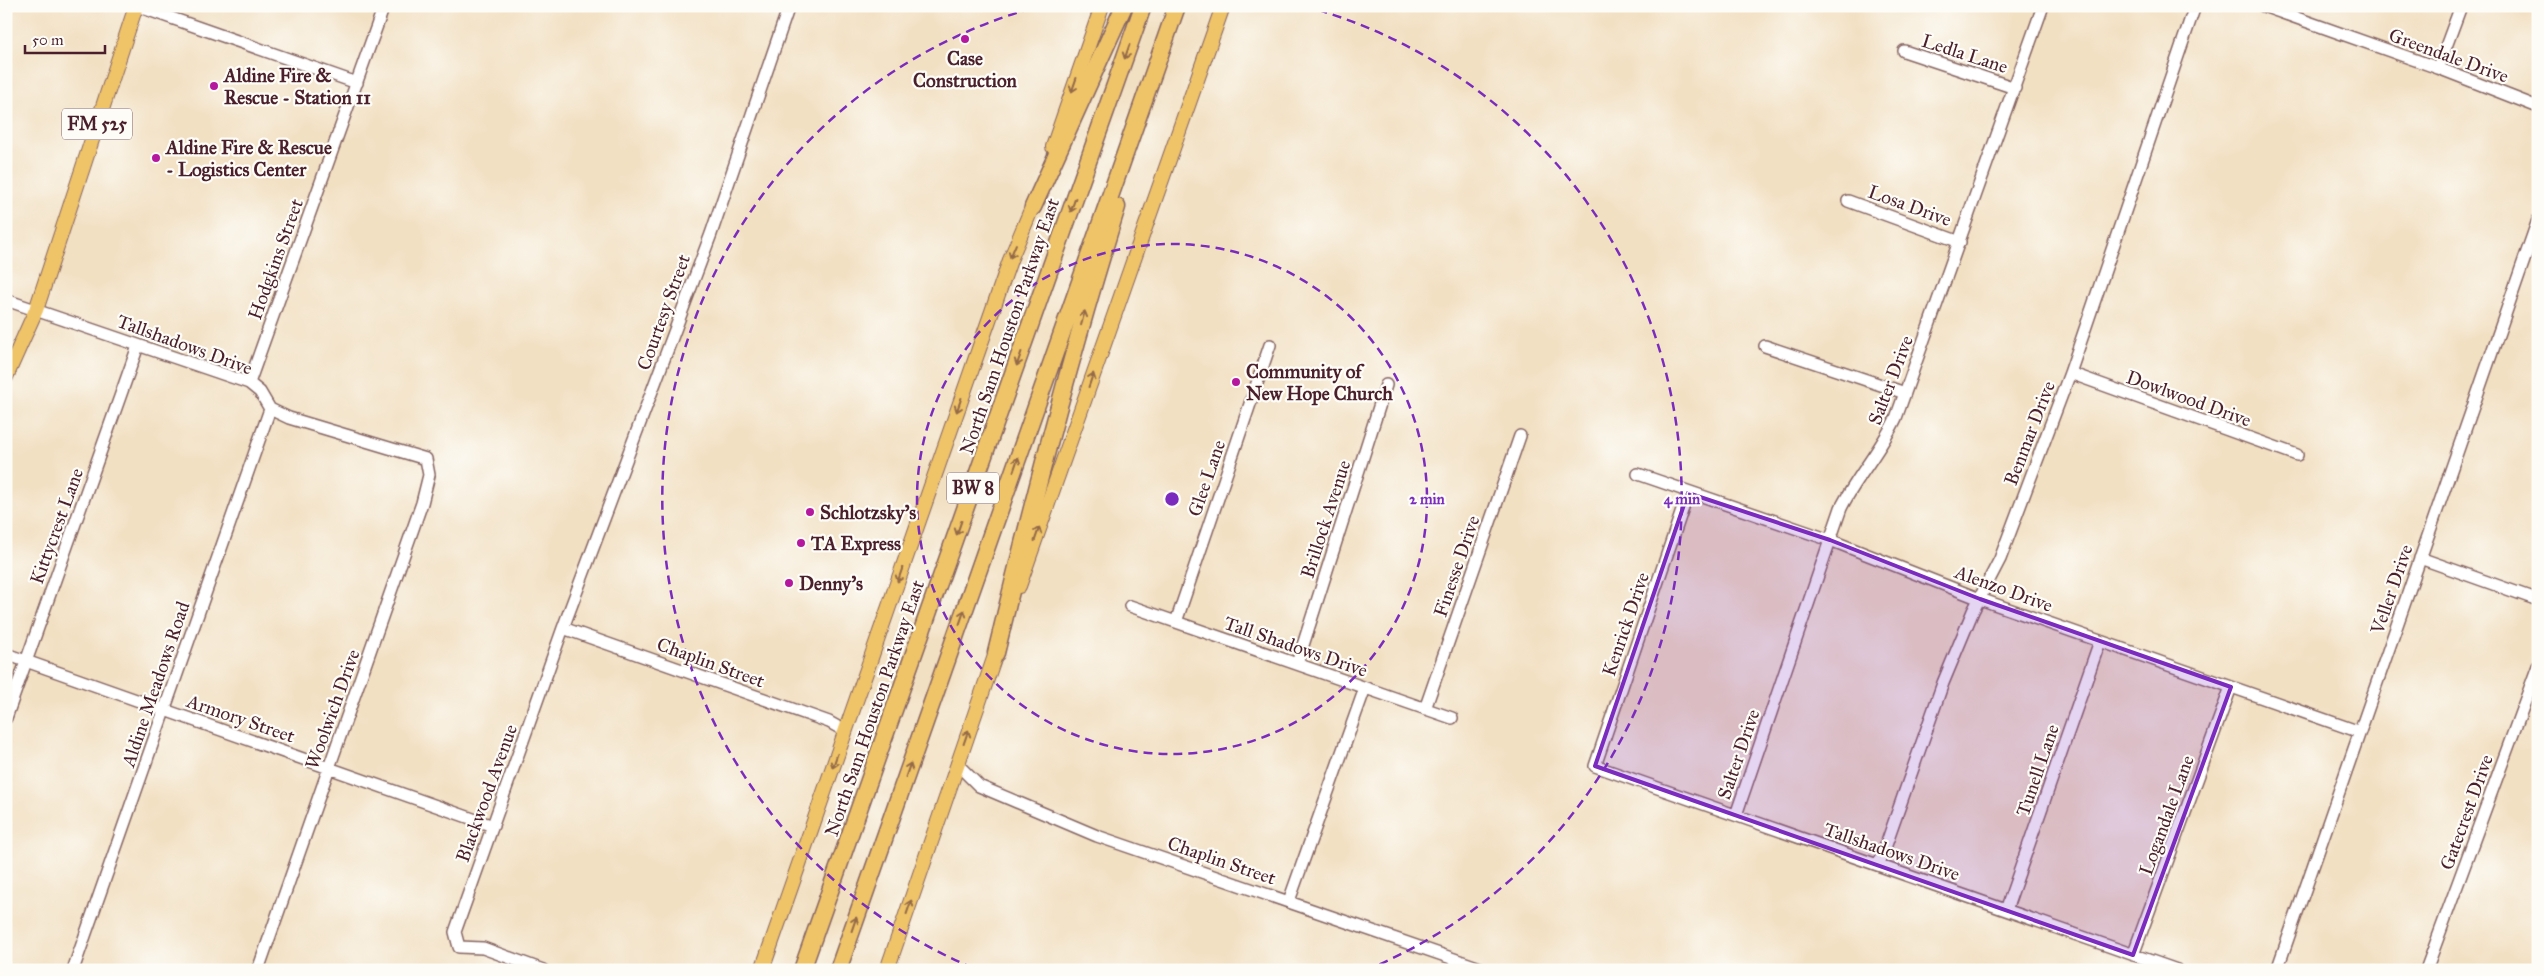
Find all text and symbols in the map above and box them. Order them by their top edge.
scale bar [25,22,105,54]
street label: Greendale Drive [2386,23,2512,88]
street label: Ledla Lane [1919,29,2011,78]
text: 50 m [32,31,64,49]
marker: Case Construction [959,33,971,45]
one-way arrow [1122,44,1131,59]
place label: Case Construction [913,47,1018,92]
place label: Aldine Fire & Rescue - Station 11 [222,64,371,109]
one-way arrow [1069,77,1078,93]
marker: Aldine Fire & Rescue - Station 11 [208,80,220,92]
road number: FM 525 [62,108,132,140]
place label: Aldine Fire & Rescue - Logistics Center [164,136,332,182]
marker: Aldine Fire & Rescue - Logistics Center [150,152,162,164]
street label: Losa Drive [1865,180,1955,231]
street label: Hodgkins Street [243,195,309,323]
street label: North Sam Houston Parkway East [955,195,1064,457]
one-way arrow [1068,197,1077,213]
one-way arrow [1008,243,1018,258]
street label: Courtesy Street [632,251,695,373]
street label: Tallshadows Drive [114,309,256,380]
one-way arrow [1079,311,1089,327]
street label: Salter Drive [1863,332,1918,428]
one-way arrow [1014,350,1023,366]
place label: Community of New Hope Church [1246,360,1393,406]
street label: Dowlwood Drive [2123,365,2255,432]
one-way arrow [1087,373,1096,389]
marker: Community of New Hope Church [1230,376,1242,388]
street label: Benmar Drive [1999,378,2060,489]
one-way arrow [954,396,964,412]
street label: Glee Lane [1183,437,1230,519]
one-way arrow [1012,457,1021,472]
street label: Brillock Avenue [1296,457,1355,581]
street label: Kittycrest Lane [25,465,88,587]
road number: BW 8 [947,472,999,503]
centre of rings [1163,490,1181,508]
text: 2 min [1409,490,1446,508]
text: 4 min [1664,490,1701,509]
place label: Schlotzsky's [820,501,916,525]
marker: Schlotzsky's [804,506,816,518]
street label: Finesse Drive [1428,512,1485,620]
one-way arrow [954,520,963,536]
one-way arrow [1033,526,1043,542]
place label: TA Express [810,532,901,556]
marker: TA Express [795,537,807,549]
street label: Veller Drive [2365,541,2418,638]
street label: Alenzo Drive [1951,560,2056,617]
one-way arrow [895,566,905,582]
street label: Kenrick Drive [1597,569,1654,679]
place label: Denny's [799,572,863,596]
marker: Denny's [783,577,795,589]
street label: North Sam Houston Parkway East [820,577,929,839]
street label: Aldine Meadows Road [116,598,195,771]
one-way arrow [958,610,967,625]
street label: Tall Shadows Drive [1221,611,1371,682]
street label: Chaplin Street [654,632,768,693]
street label: Woolwich Drive [300,646,365,772]
street label: Armory Street [183,689,298,748]
street label: Salter Drive [1712,706,1765,802]
street label: Blackwood Avenue [451,721,522,865]
street label: Tunell Lane [2011,721,2064,819]
one-way arrow [962,729,972,745]
street label: Gatecrest Drive [2435,751,2498,873]
street label: Logandale Lane [2134,752,2200,879]
one-way arrow [830,753,839,768]
one-way arrow [904,763,913,779]
street label: Tallshadows Drive [1821,817,1963,886]
street label: Chaplin Street [1165,831,1279,890]
one-way arrow [904,899,914,915]
one-way arrow [850,917,859,932]

